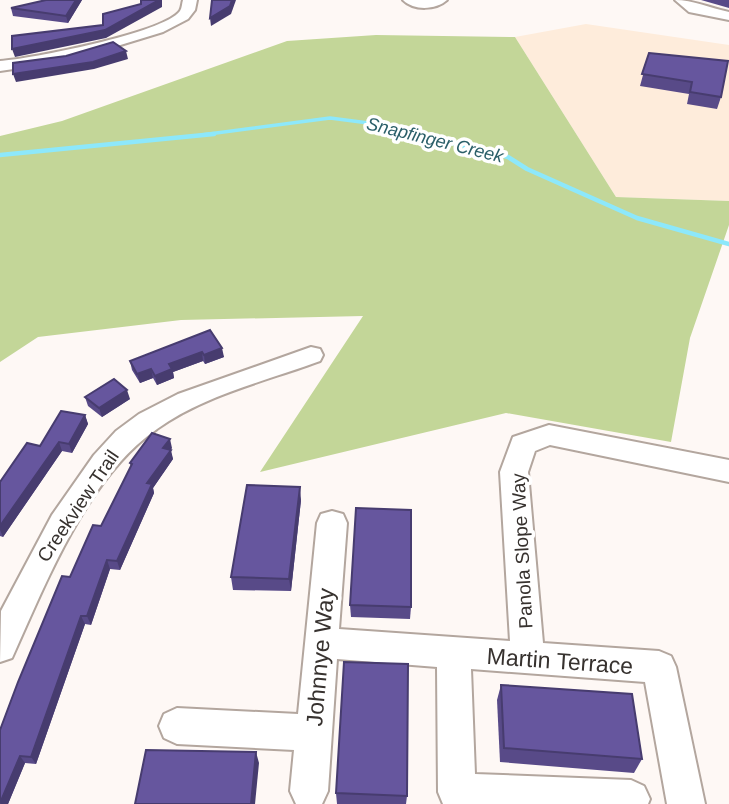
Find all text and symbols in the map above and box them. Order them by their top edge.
water label: Snapfinger Creek [365,113,506,167]
street label: Creekview Trail [33,446,123,566]
street label: Panola Slope Way [507,472,537,629]
street label: Johnnye Way [301,586,339,727]
street label: Martin Terrace [486,643,634,679]

